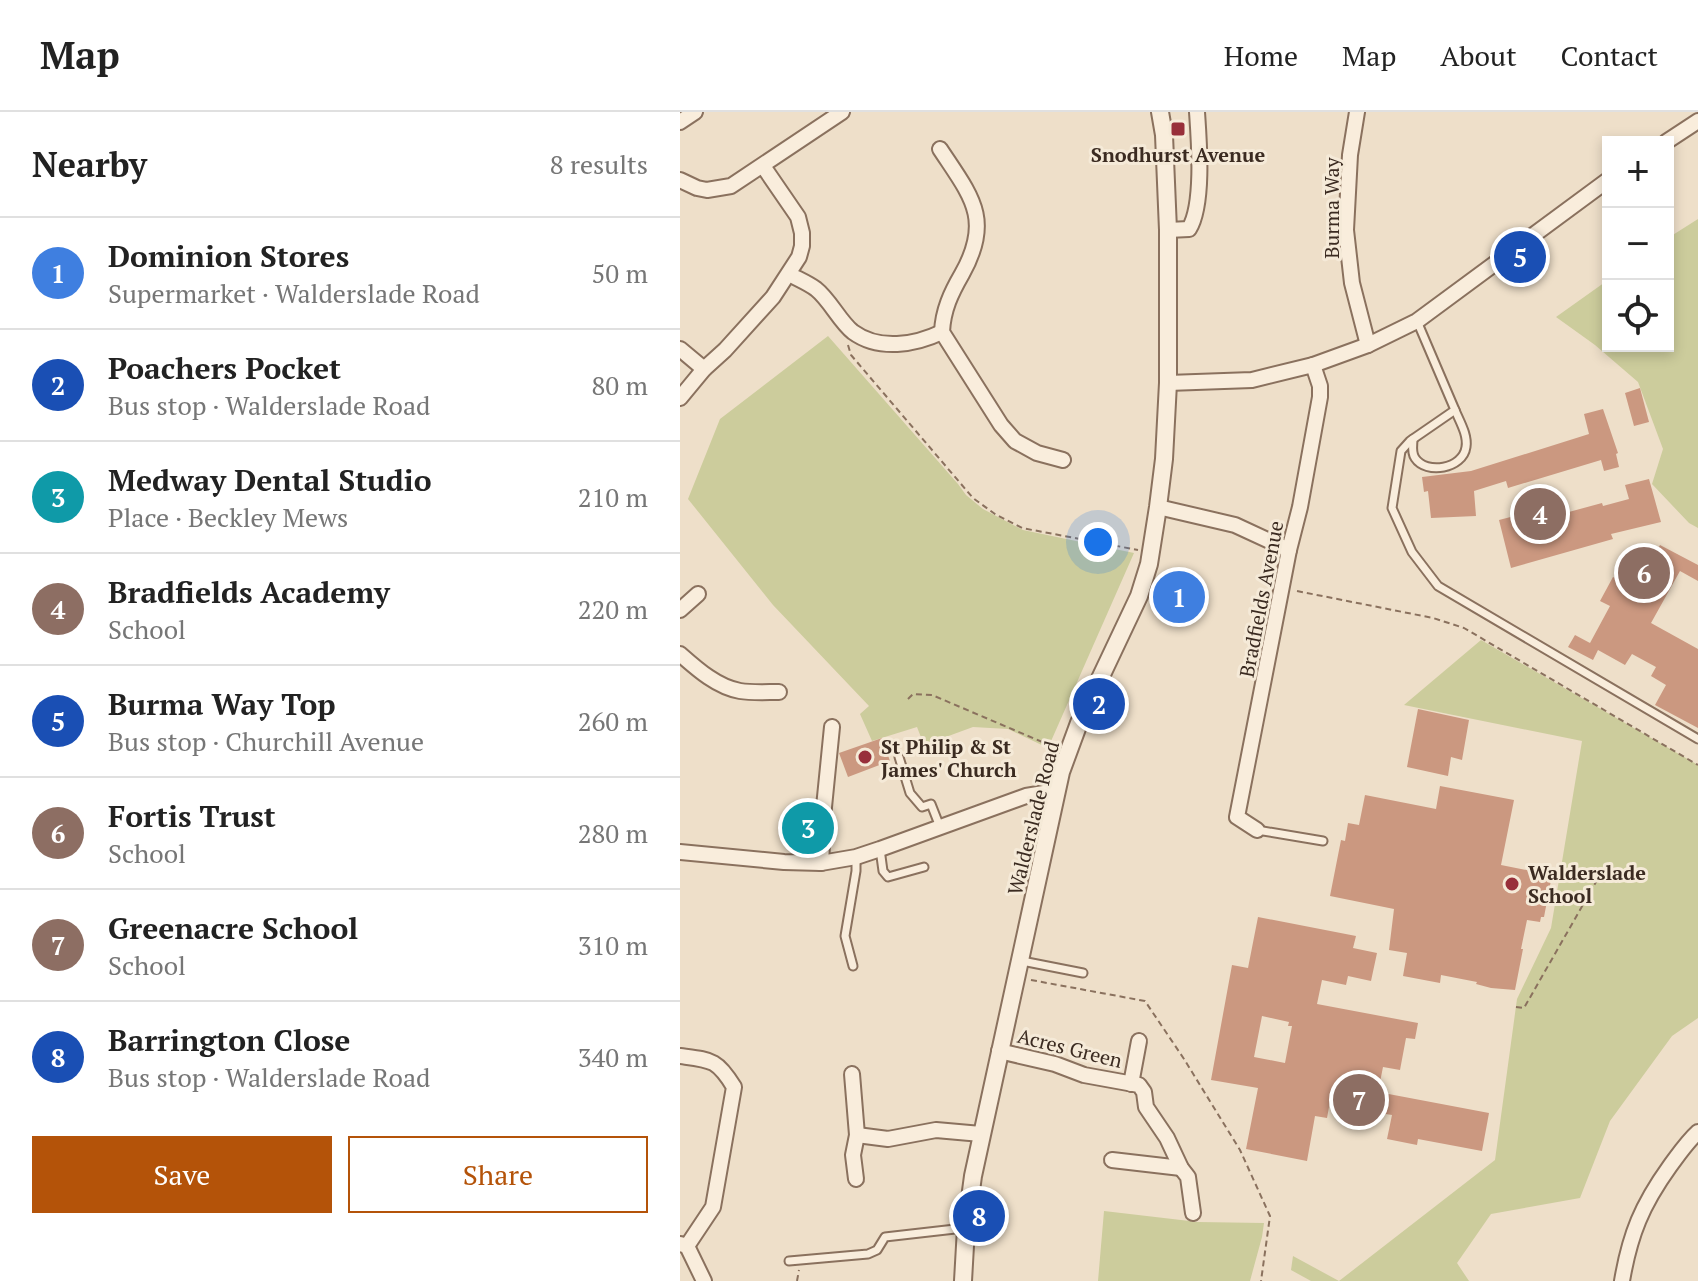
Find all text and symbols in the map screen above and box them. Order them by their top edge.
text: Map [40,30,120,80]
text: Home [1224,37,1298,74]
text: Map [1342,37,1396,74]
text: About [1440,37,1517,74]
text: Contact [1561,37,1658,74]
marker: Snodhurst Avenue [1169,120,1187,138]
map controls [1602,136,1674,352]
button: + [1602,136,1674,208]
place label: Snodhurst Avenue [1091,141,1265,168]
text: Nearby [32,142,147,187]
text: 8 results [550,147,648,181]
street label: Burma Way [1318,156,1345,259]
button: − [1602,208,1674,280]
pin: 5 [1494,227,1546,287]
text: Dominion Stores [108,236,349,276]
text: 1 [51,256,65,290]
text: 50 m [592,256,648,290]
text: Supermarket · Walderslade Road [108,276,480,310]
button: locate [1602,280,1674,352]
text: Poachers Pocket [108,348,341,388]
text: 2 [51,368,65,402]
text: 80 m [592,368,648,402]
text: Bus stop · Walderslade Road [108,388,430,422]
text: Medway Dental Studio [108,460,432,500]
text: 3 [51,480,65,514]
text: 210 m [578,480,648,514]
pin: 4 [1514,484,1566,544]
text: Place · Beckley Mews [108,500,348,534]
street label: Bradfields Avenue [1233,518,1289,680]
your location [1078,522,1118,562]
pin: 6 [1618,543,1670,603]
pin: 1 [1153,567,1205,627]
text: Bradfields Academy [108,572,390,612]
text: 4 [51,592,65,626]
text: 220 m [578,592,648,626]
text: School [108,612,186,646]
pin: 2 [1073,674,1125,734]
text: Burma Way Top [108,684,336,724]
text: 5 [51,704,65,738]
text: 260 m [578,704,648,738]
text: Bus stop · Churchill Avenue [108,724,424,758]
place label: St Philip & St James' Church [881,733,1017,783]
street label: Walderslade Road [1001,738,1065,898]
marker: St Philip & St James' Church [856,748,874,766]
text: Fortis Trust [108,796,276,836]
pin: 3 [782,798,834,858]
text: 6 [51,816,65,850]
text: 280 m [578,816,648,850]
text: School [108,836,186,870]
place label: Walderslade School [1528,859,1646,909]
marker: Walderslade School [1503,875,1521,893]
text: Greenacre School [108,908,358,948]
text: 7 [51,928,65,962]
text: 310 m [578,928,648,962]
text: School [108,948,186,982]
text: Barrington Close [108,1020,350,1060]
street label: Acres Green [1015,1022,1125,1074]
text: 8 [51,1040,65,1074]
text: 340 m [578,1040,648,1074]
text: Bus stop · Walderslade Road [108,1060,430,1094]
pin: 7 [1333,1070,1385,1130]
button: Save [32,1136,332,1213]
button: Share [348,1136,648,1213]
pin: 8 [953,1186,1005,1246]

